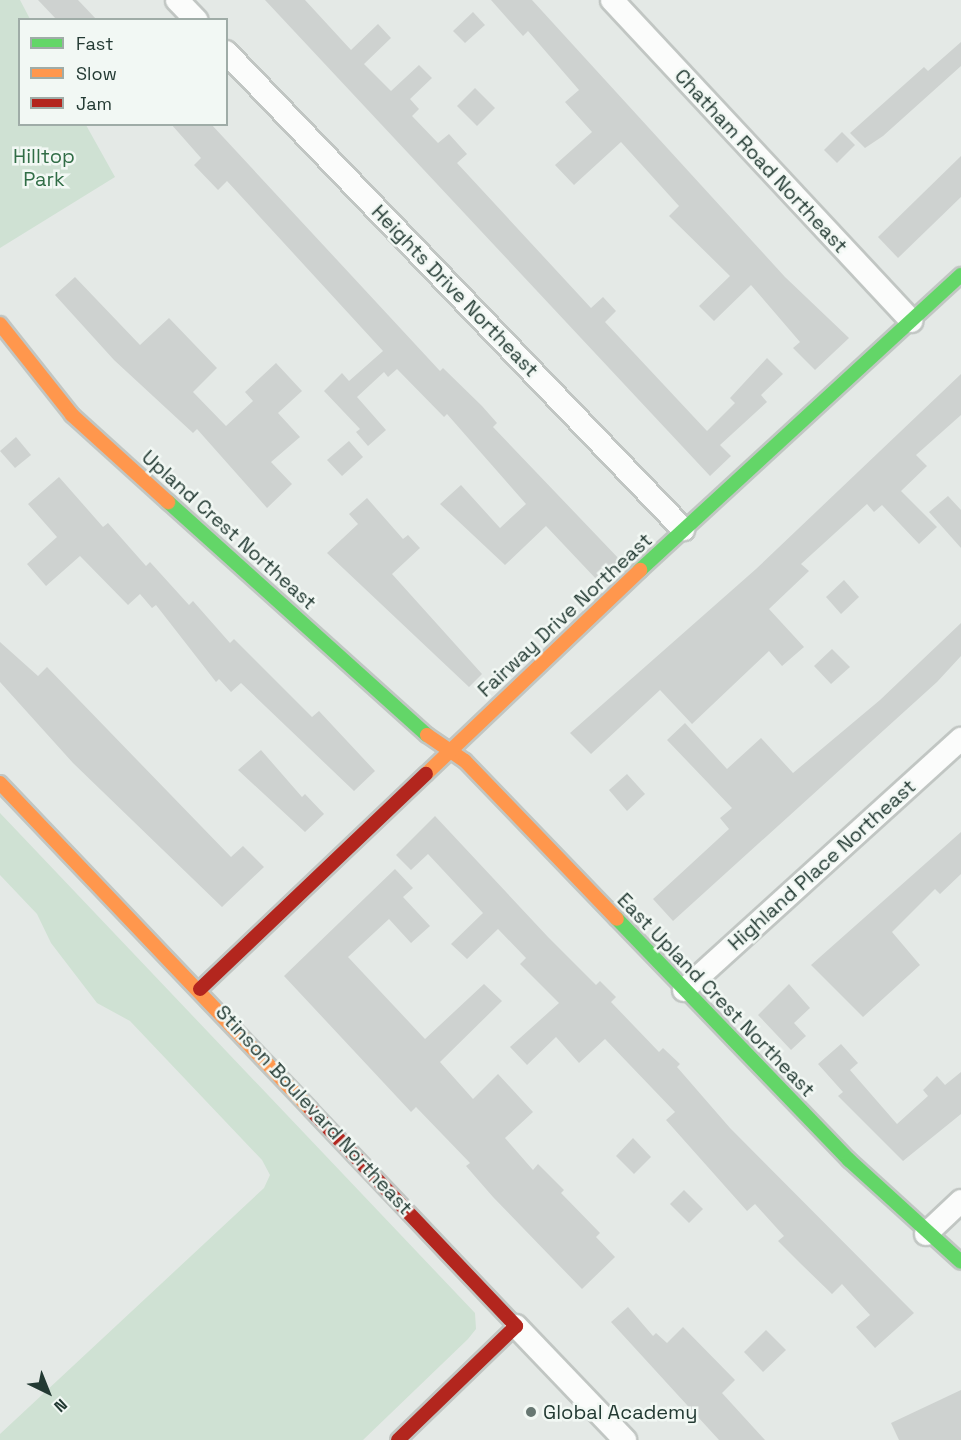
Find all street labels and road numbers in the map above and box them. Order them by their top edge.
street label: Chatham Road Northeast [669,64,853,258]
street label: Heights Drive Northeast [366,200,544,382]
street label: Upland Crest Northeast [137,445,321,615]
street label: Fairway Drive Northeast [473,528,657,702]
street label: Highland Place Northeast [723,774,921,956]
street label: East Upland Crest Northeast [612,888,820,1102]
street label: Stinson Boulevard Northeast [211,1000,417,1220]

